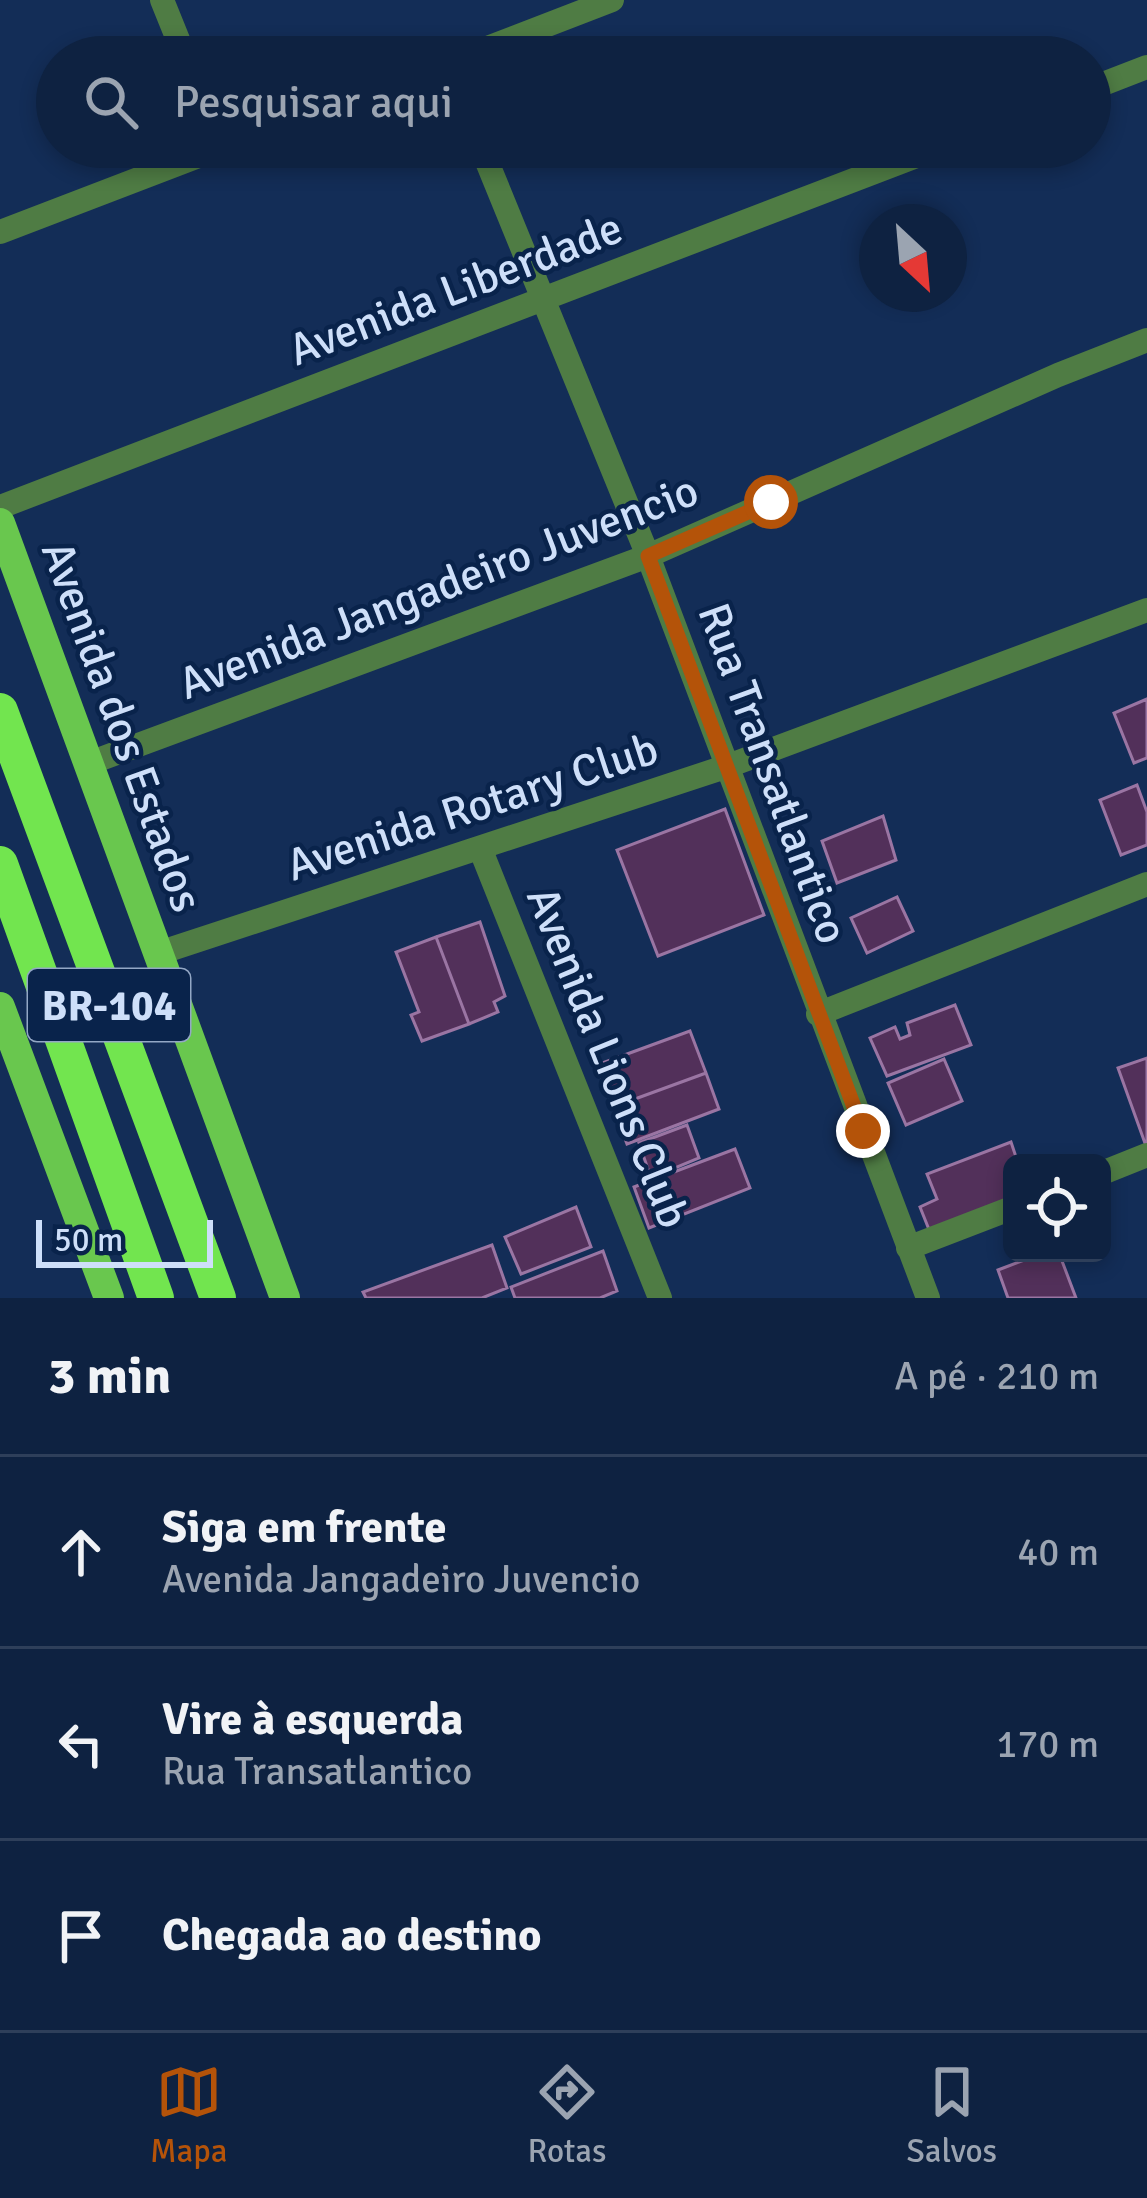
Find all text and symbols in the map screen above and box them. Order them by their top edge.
search box [36,36,1111,168]
icon: search [78,69,144,135]
text: Pesquisar aqui [174,75,453,130]
street label: Avenida Liberdade [281,201,630,378]
north arrow [859,204,967,312]
street label: Avenida Jangadeiro Juvencio [171,463,706,712]
route start [744,475,798,529]
street label: Avenida dos Estados [29,534,214,919]
street label: Rua Transatlantico [686,596,860,951]
street label: Avenida Rotary Club [280,721,665,893]
street label: Avenida Lions Club [514,879,701,1236]
road number: BR-104 [28,969,190,1041]
route end [836,1104,890,1158]
map controls [1003,1154,1111,1262]
button: locate [1003,1154,1111,1262]
scale bar [36,1214,213,1267]
text: 50 m [54,1220,123,1261]
text: 3 min [48,1345,171,1408]
text: A pé · 210 m [895,1352,1099,1400]
text: Siga em frente [162,1500,447,1555]
icon: ahead [48,1519,114,1585]
text: 40 m [1017,1528,1099,1576]
text: Avenida Jangadeiro Juvencio [162,1555,640,1603]
text: Vire à esquerda [162,1692,463,1747]
icon: left [48,1711,114,1777]
text: 170 m [996,1720,1099,1768]
text: Rua Transatlantico [162,1747,472,1795]
icon: arrive [48,1903,114,1969]
text: Chegada ao destino [162,1908,542,1963]
tab: Mapa [150,2059,228,2172]
tab: Rotas [528,2059,606,2172]
tab: Salvos [906,2059,997,2172]

